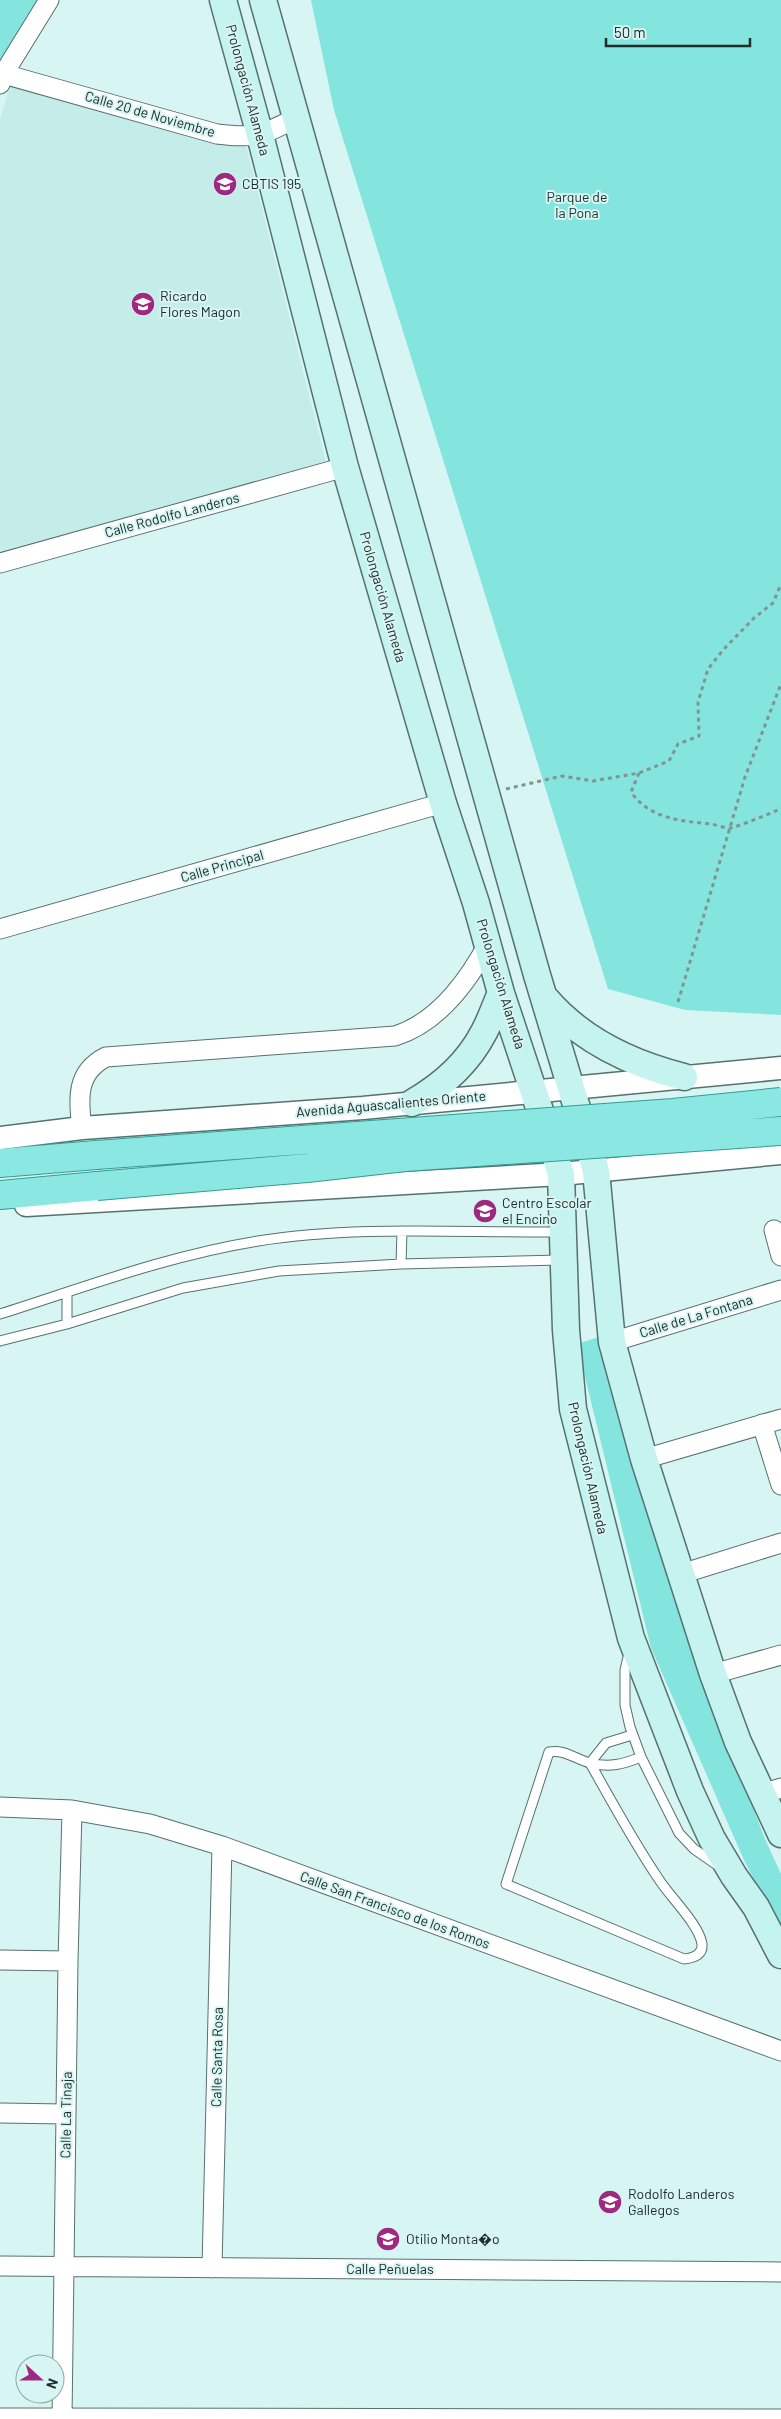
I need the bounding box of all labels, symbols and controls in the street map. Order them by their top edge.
scale bar [606,15,750,47]
street label: Prolongación Alameda [223,22,274,157]
text: 50 m [614,23,646,41]
street label: Calle 20 de Noviembre [83,87,217,140]
school or university icon: CBTIS 195 [212,171,238,197]
place label: CBTIS 195 [242,175,301,192]
park label: Parque de la Pona [547,188,607,221]
place label: Ricardo Flores Magon [160,287,241,320]
school or university icon: Ricardo Flores Magon [130,291,156,317]
street label: Calle Rodolfo Landeros [103,488,241,541]
street label: Prolongación Alameda [357,529,410,664]
street label: Calle Principal [178,846,265,885]
street label: Prolongación Alameda [474,917,529,1051]
street label: Avenida Aguascalientes Oriente [295,1087,487,1120]
place label: Centro Escolar el Encino [502,1194,592,1227]
school or university icon: Centro Escolar el Encino [472,1198,498,1224]
street label: Calle de La Fontana [637,1290,755,1341]
street label: Prolongación Alameda [565,1400,612,1536]
street label: Calle San Francisco de los Romos [298,1867,493,1952]
street label: Calle Santa Rosa [207,2007,226,2107]
street label: Calle La Tinaja [56,2071,75,2159]
place label: Rodolfo Landeros Gallegos [628,2185,735,2218]
school or university icon: Rodolfo Landeros Gallegos [597,2189,623,2215]
school or university icon: Otilio Monta�o [375,2226,401,2252]
place label: Otilio Monta�o [406,2230,500,2247]
street label: Calle Peñuelas [346,2260,434,2277]
north arrow [15,2354,65,2404]
text: N [43,2376,62,2391]

